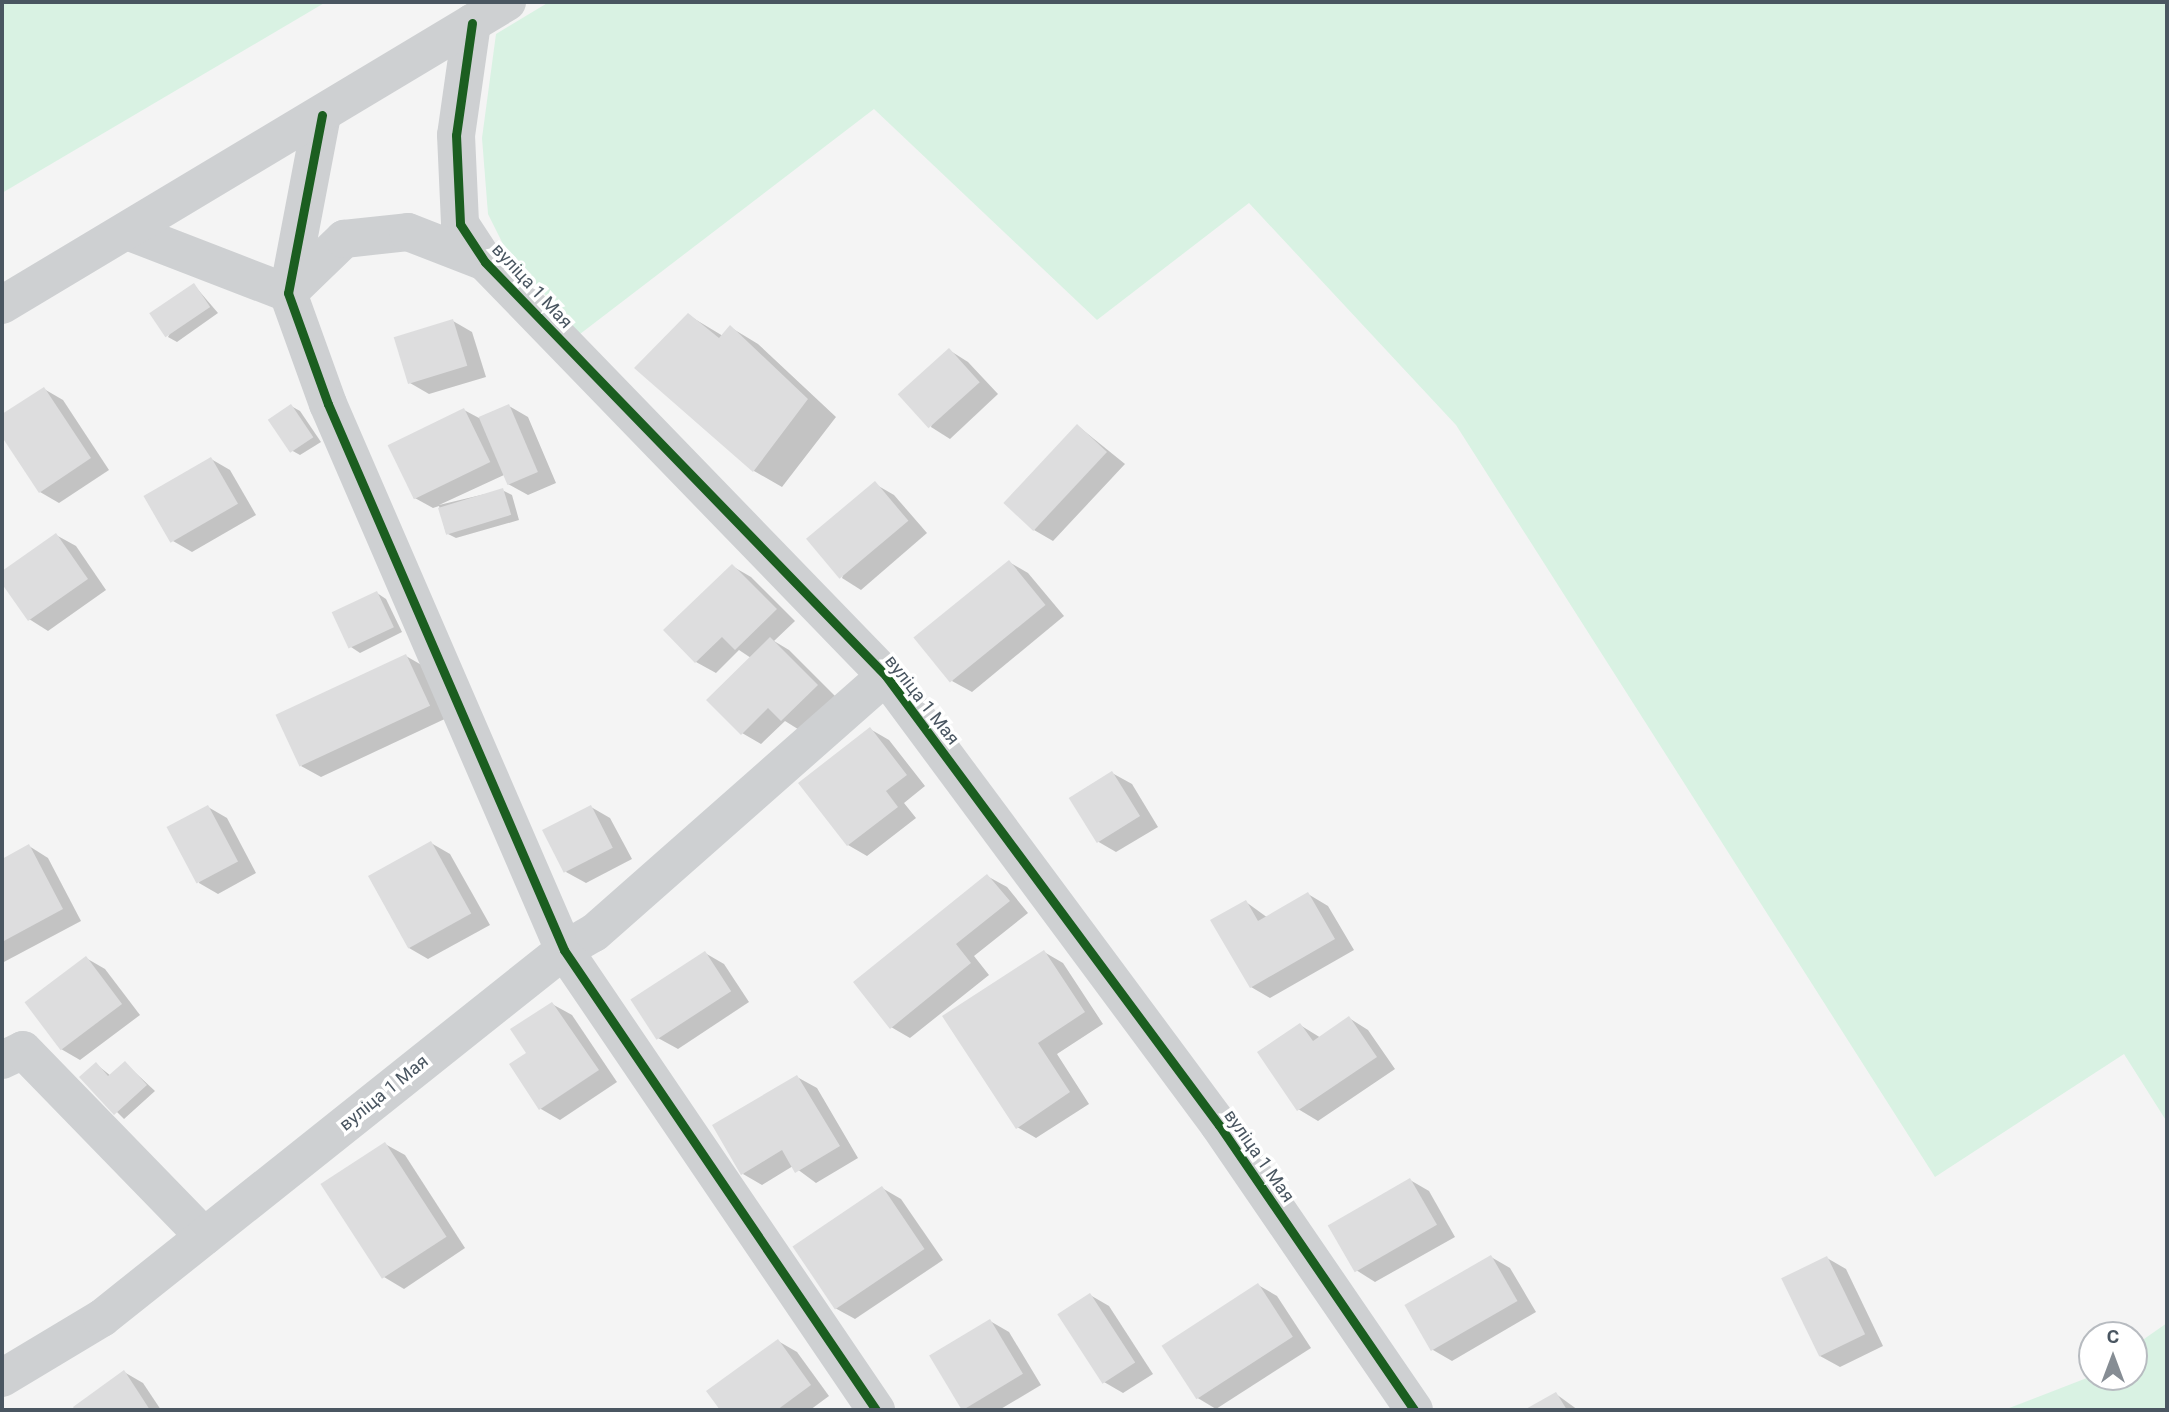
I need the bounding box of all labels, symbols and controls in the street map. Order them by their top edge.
street label: вуліца 1 Мая [487,239,577,333]
street label: вуліца 1 Мая [880,651,964,749]
street label: вуліца 1 Мая [335,1051,433,1135]
street label: вуліца 1 Мая [1219,1106,1299,1206]
north arrow [2078,1321,2148,1391]
text: С [2107,1325,2119,1348]

